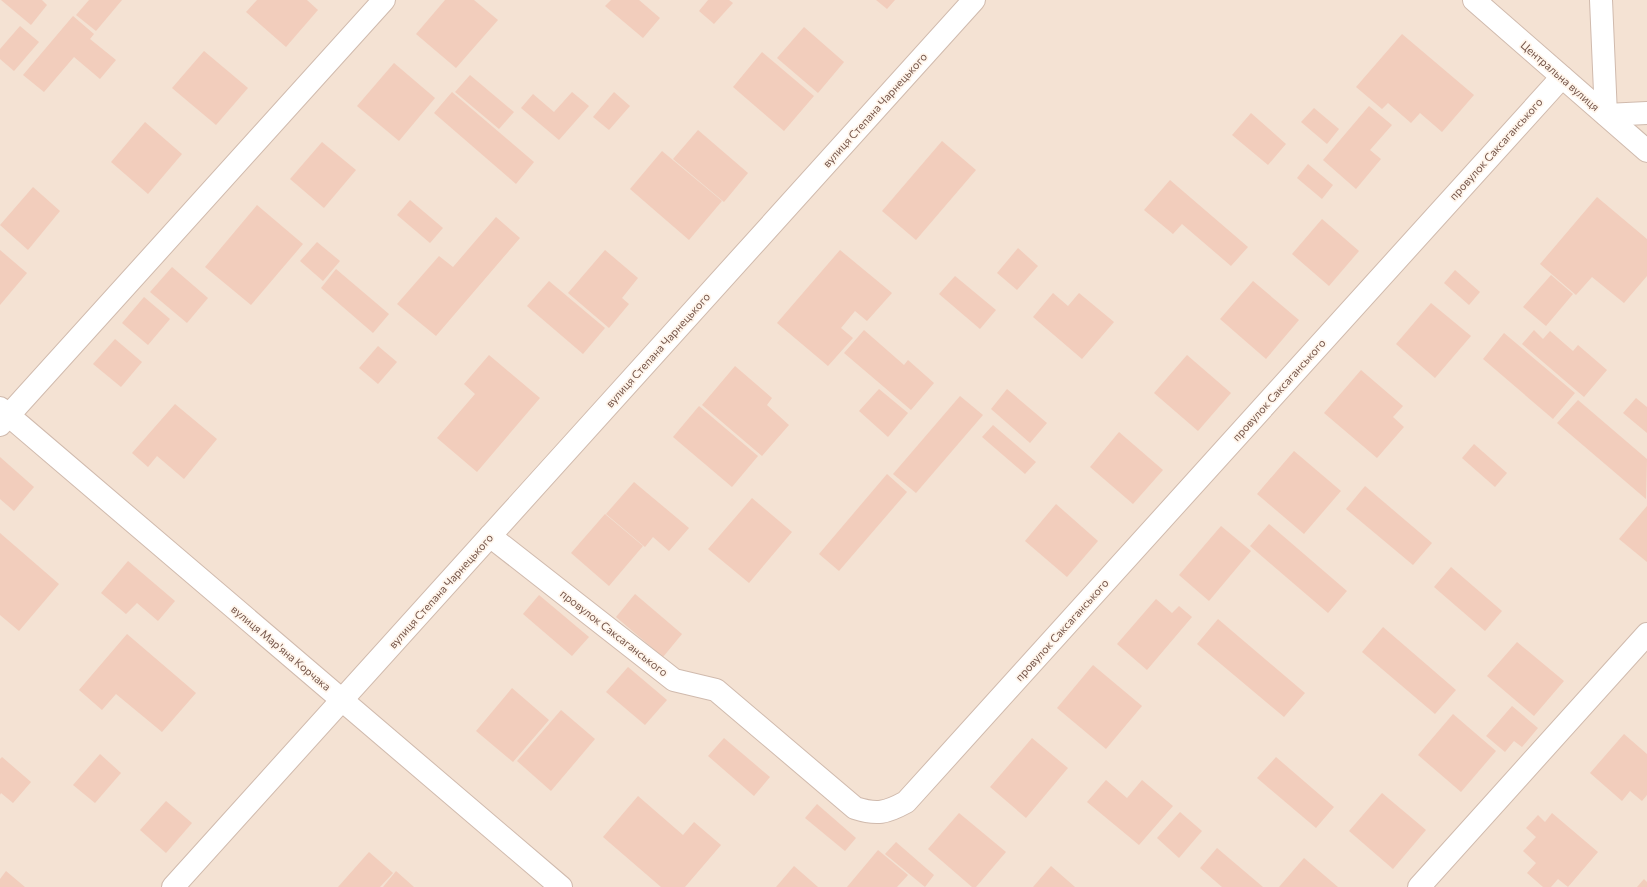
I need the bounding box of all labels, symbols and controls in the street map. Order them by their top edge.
street label: Центральна вулиця [1518,38,1602,113]
street label: вулиця Степана Чарнецького [820,49,930,170]
street label: провулок Саксаганського [1446,95,1545,202]
street label: вулиця Степана Чарнецького [603,289,713,410]
street label: провулок Саксаганського [1229,336,1328,443]
street label: вулиця Степана Чарнецького [386,530,496,651]
street label: провулок Саксаганського [1012,576,1111,683]
street label: провулок Саксаганського [558,587,671,679]
street label: вулиця Мар'яна Корчака [229,602,334,693]

